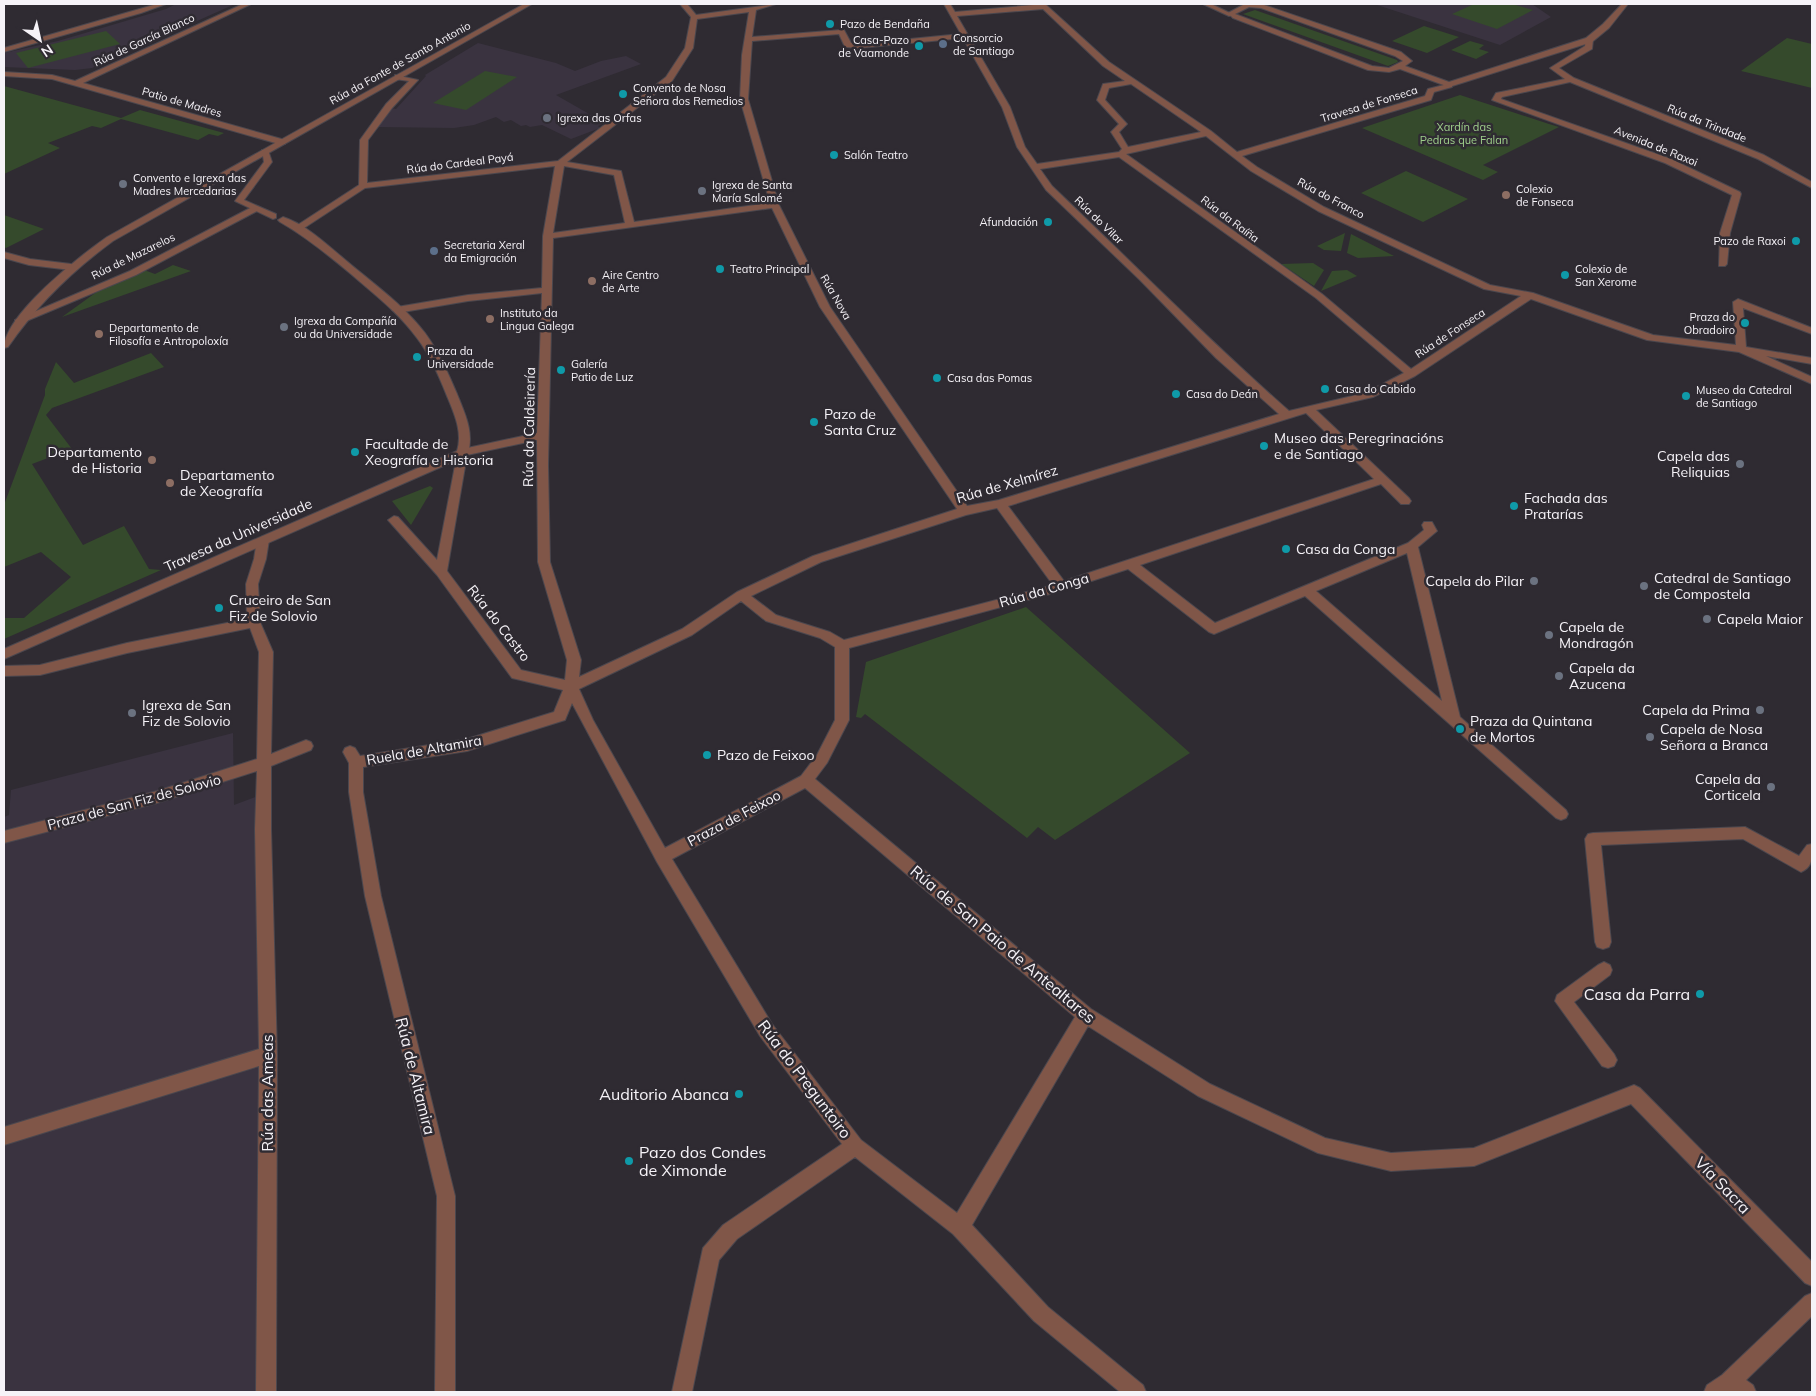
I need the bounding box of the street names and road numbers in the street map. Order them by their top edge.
street label: Rúa de García Blanco [91,10,197,70]
street label: Rúa da Fonte de Santo Antonio [327,18,473,108]
street label: Travesa de Fonseca [1319,83,1419,125]
street label: Patio de Madres [140,84,224,120]
street label: Rúa da Trindade [1665,101,1749,145]
street label: Avenida de Raxoi [1612,123,1700,169]
street label: Rúa do Cardeal Payá [406,149,514,177]
street label: Rúa do Franco [1295,174,1367,222]
street label: Rúa do Vilar [1072,193,1126,247]
street label: Rúa da Raíña [1198,193,1262,245]
street label: Rúa de Mazarelos [89,230,177,282]
street label: Rúa Nova [817,272,855,322]
street label: Rúa de Fonseca [1412,305,1488,361]
street label: Rúa da Caldeirería [519,367,539,487]
street label: Rúa de Xelmírez [954,461,1060,507]
street label: Travesa da Universidade [161,494,315,576]
street label: Rúa da Conga [997,569,1091,611]
street label: Rúa do Castro [463,581,535,665]
street label: Ruela de Altamira [365,731,483,769]
street label: Praza de San Fiz de Solovio [45,770,223,834]
street label: Praza de Feixoo [684,786,784,850]
street label: Rúa de San Paio de Antealtares [906,861,1100,1027]
street label: Rúa de Altamira [392,1015,440,1137]
street label: Rúa do Preguntoiro [754,1016,856,1142]
street label: Rúa das Ameas [257,1034,277,1152]
street label: Vía Sacra [1691,1152,1755,1218]

